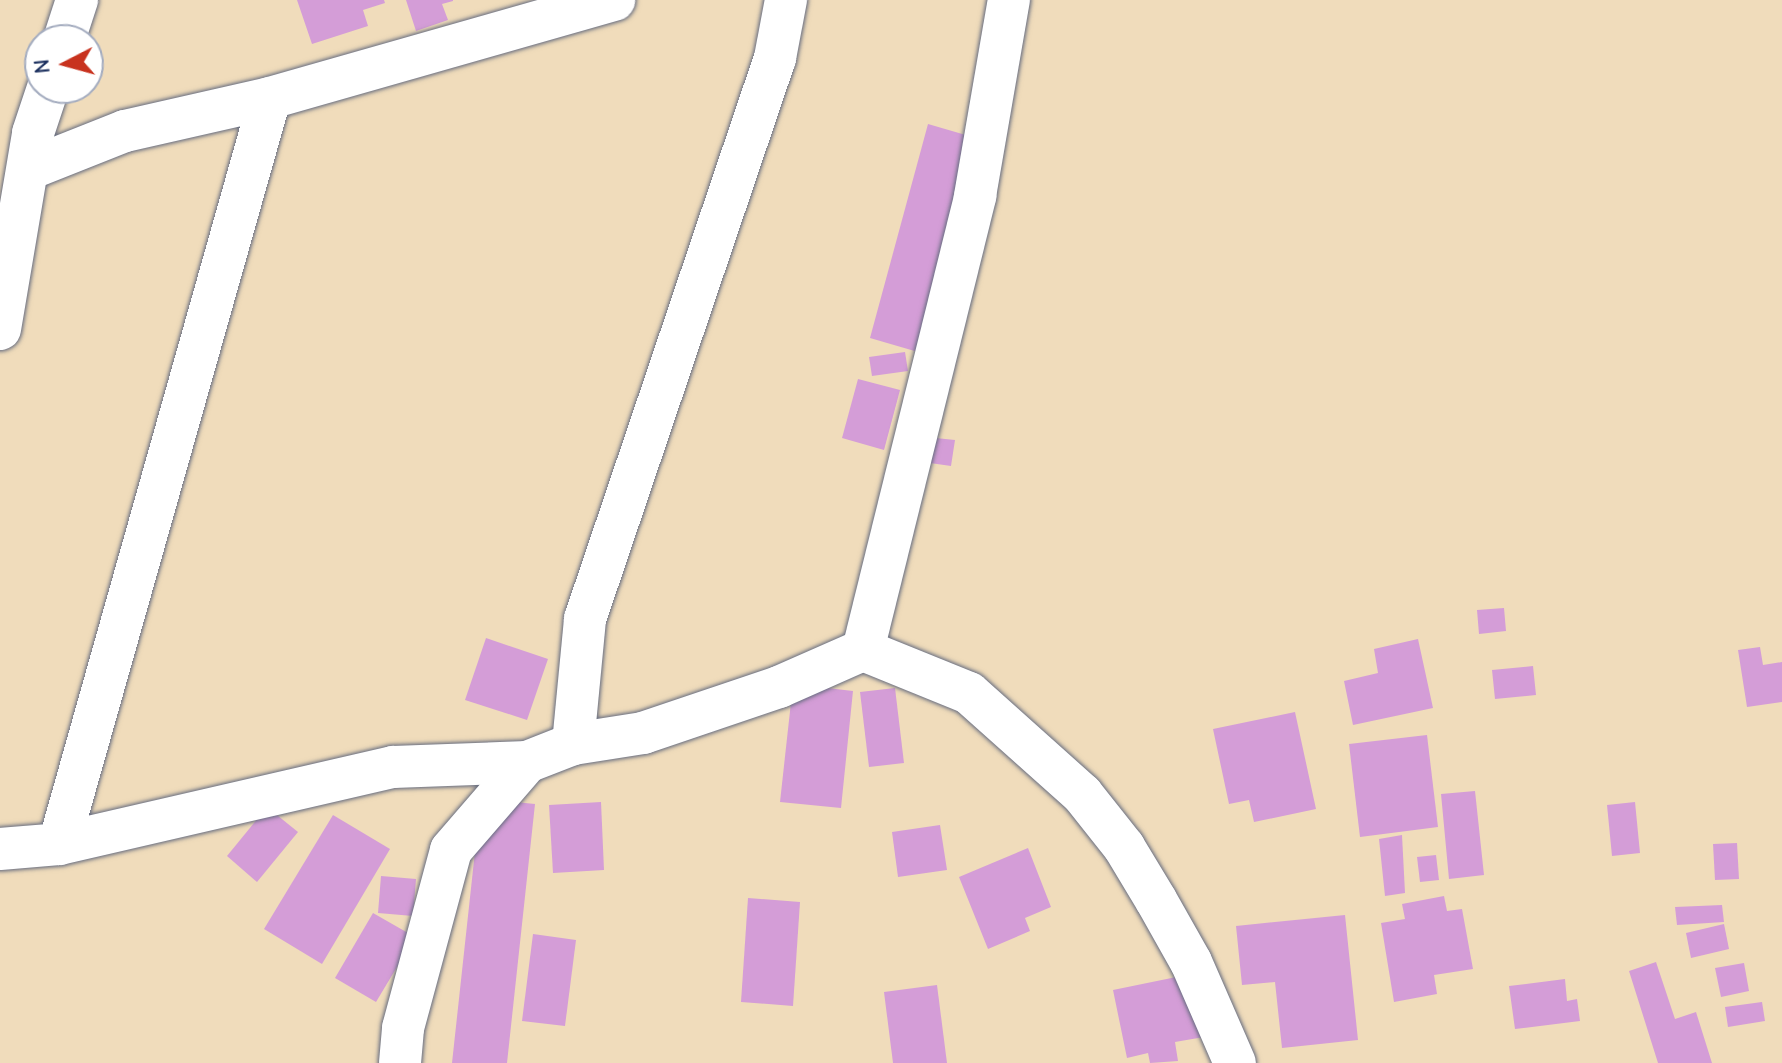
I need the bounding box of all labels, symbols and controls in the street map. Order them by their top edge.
north arrow [24,24,104,104]
text: N [28,58,56,75]

